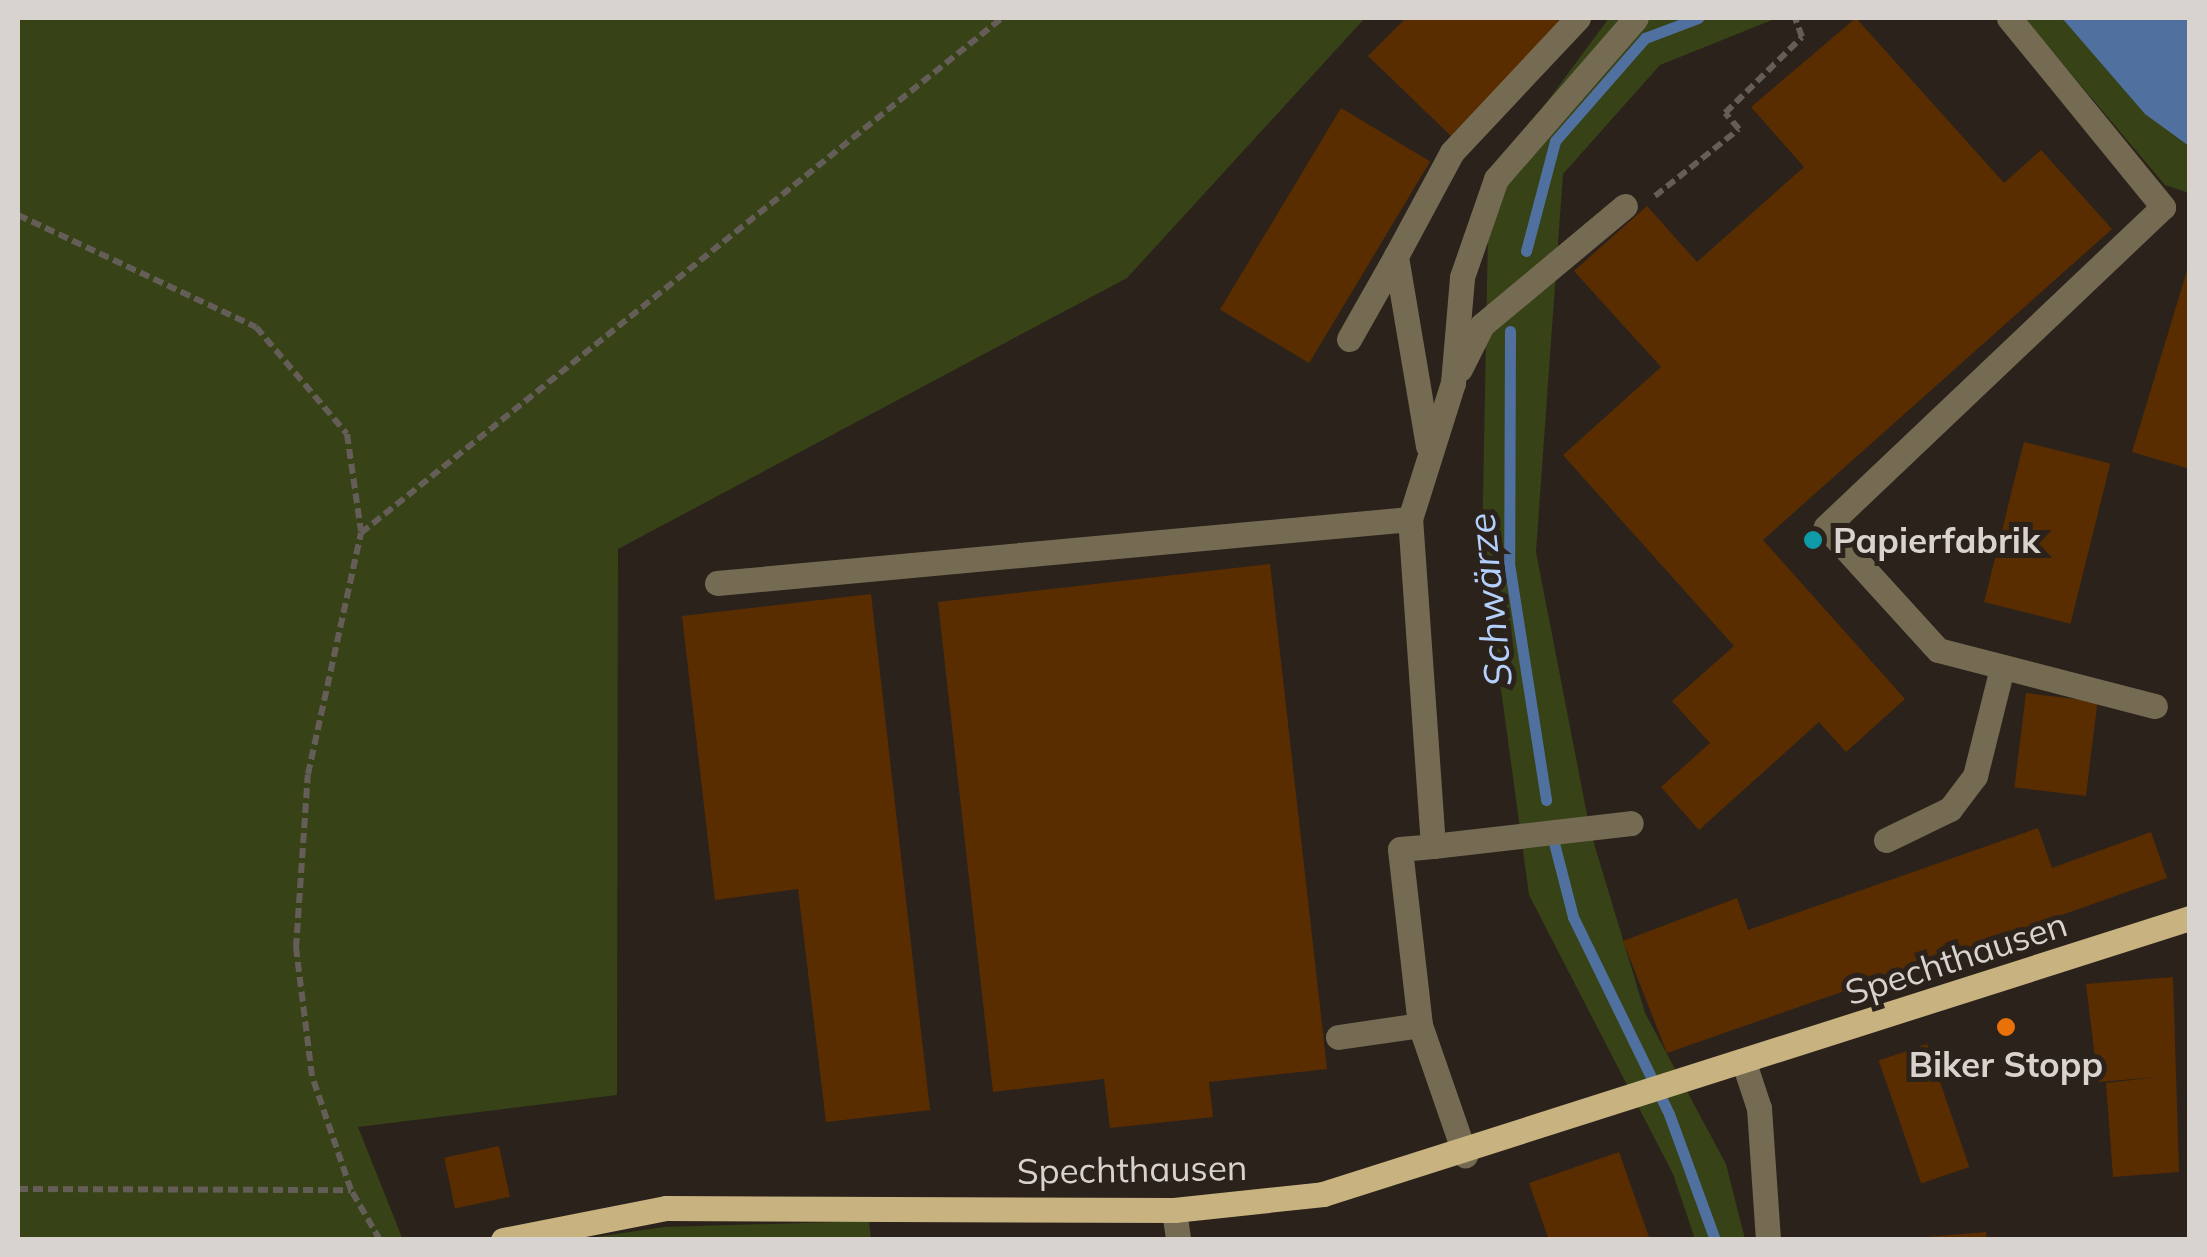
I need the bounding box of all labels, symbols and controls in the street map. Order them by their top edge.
water label: Schwärze [1458,511,1522,689]
place label: Papierfabrik [1833,519,2040,561]
marker: Papierfabrik [1802,529,1824,551]
street label: Spechthausen [1840,902,2072,1014]
marker: Biker Stopp [1995,1016,2017,1038]
place label: Biker Stopp [1909,1043,2103,1085]
street label: Spechthausen [1016,1146,1248,1192]

